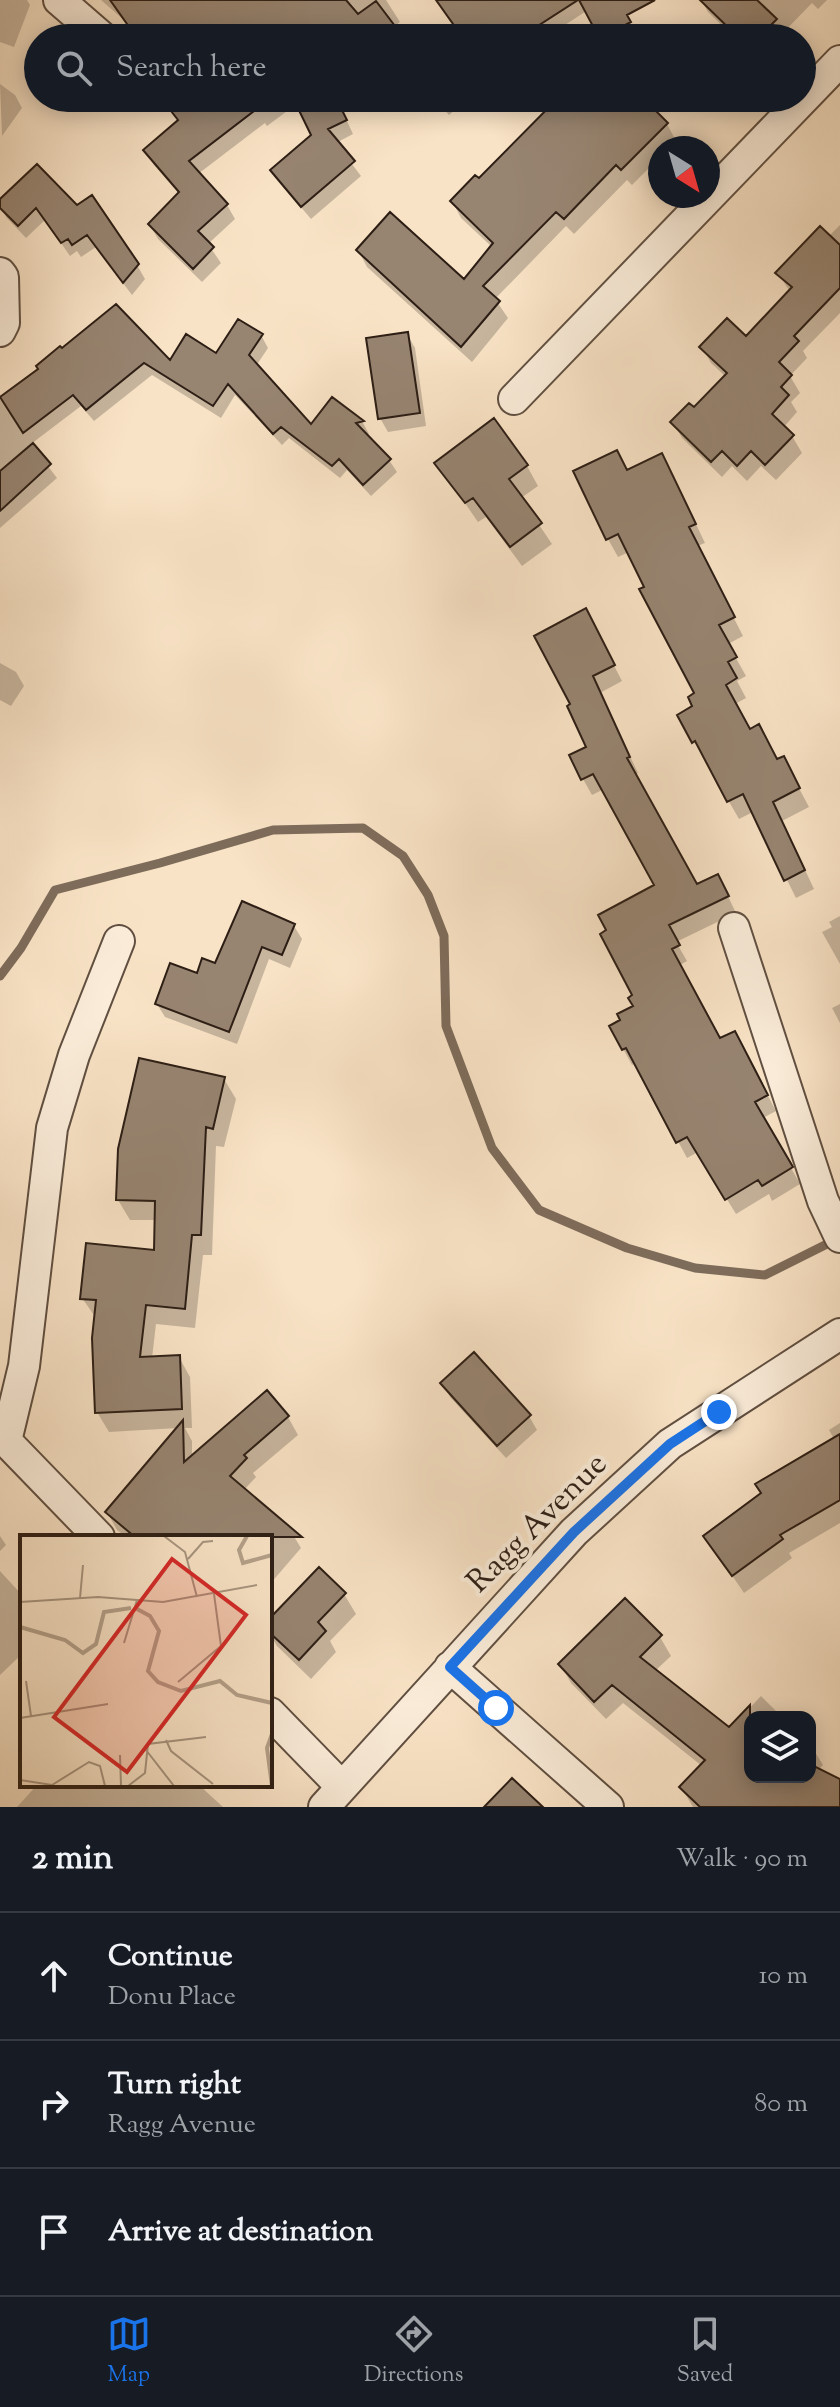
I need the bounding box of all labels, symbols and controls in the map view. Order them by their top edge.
search box [24,24,816,112]
icon: search [52,46,96,90]
text: Search here [116,47,266,90]
north arrow [648,136,720,208]
route end [701,1394,737,1430]
street label: Ragg Avenue [457,1443,619,1605]
inset map [20,1535,272,1787]
route start [478,1690,514,1726]
map controls [744,1711,816,1783]
button: layers [744,1711,816,1783]
text: 2 min [32,1835,113,1884]
text: Walk · 90 m [676,1841,808,1878]
text: Continue [108,1936,233,1979]
icon: ahead [32,1954,76,1998]
text: 10 m [759,1958,808,1995]
text: Donu Place [108,1979,236,2016]
text: Turn right [108,2064,241,2107]
icon: right [32,2082,76,2126]
text: 80 m [754,2086,808,2123]
text: Ragg Avenue [108,2107,256,2144]
icon: arrive [32,2210,76,2254]
text: Arrive at destination [108,2211,373,2254]
tab: Map [107,2312,151,2392]
tab: Directions [364,2312,463,2392]
tab: Saved [677,2312,733,2392]

